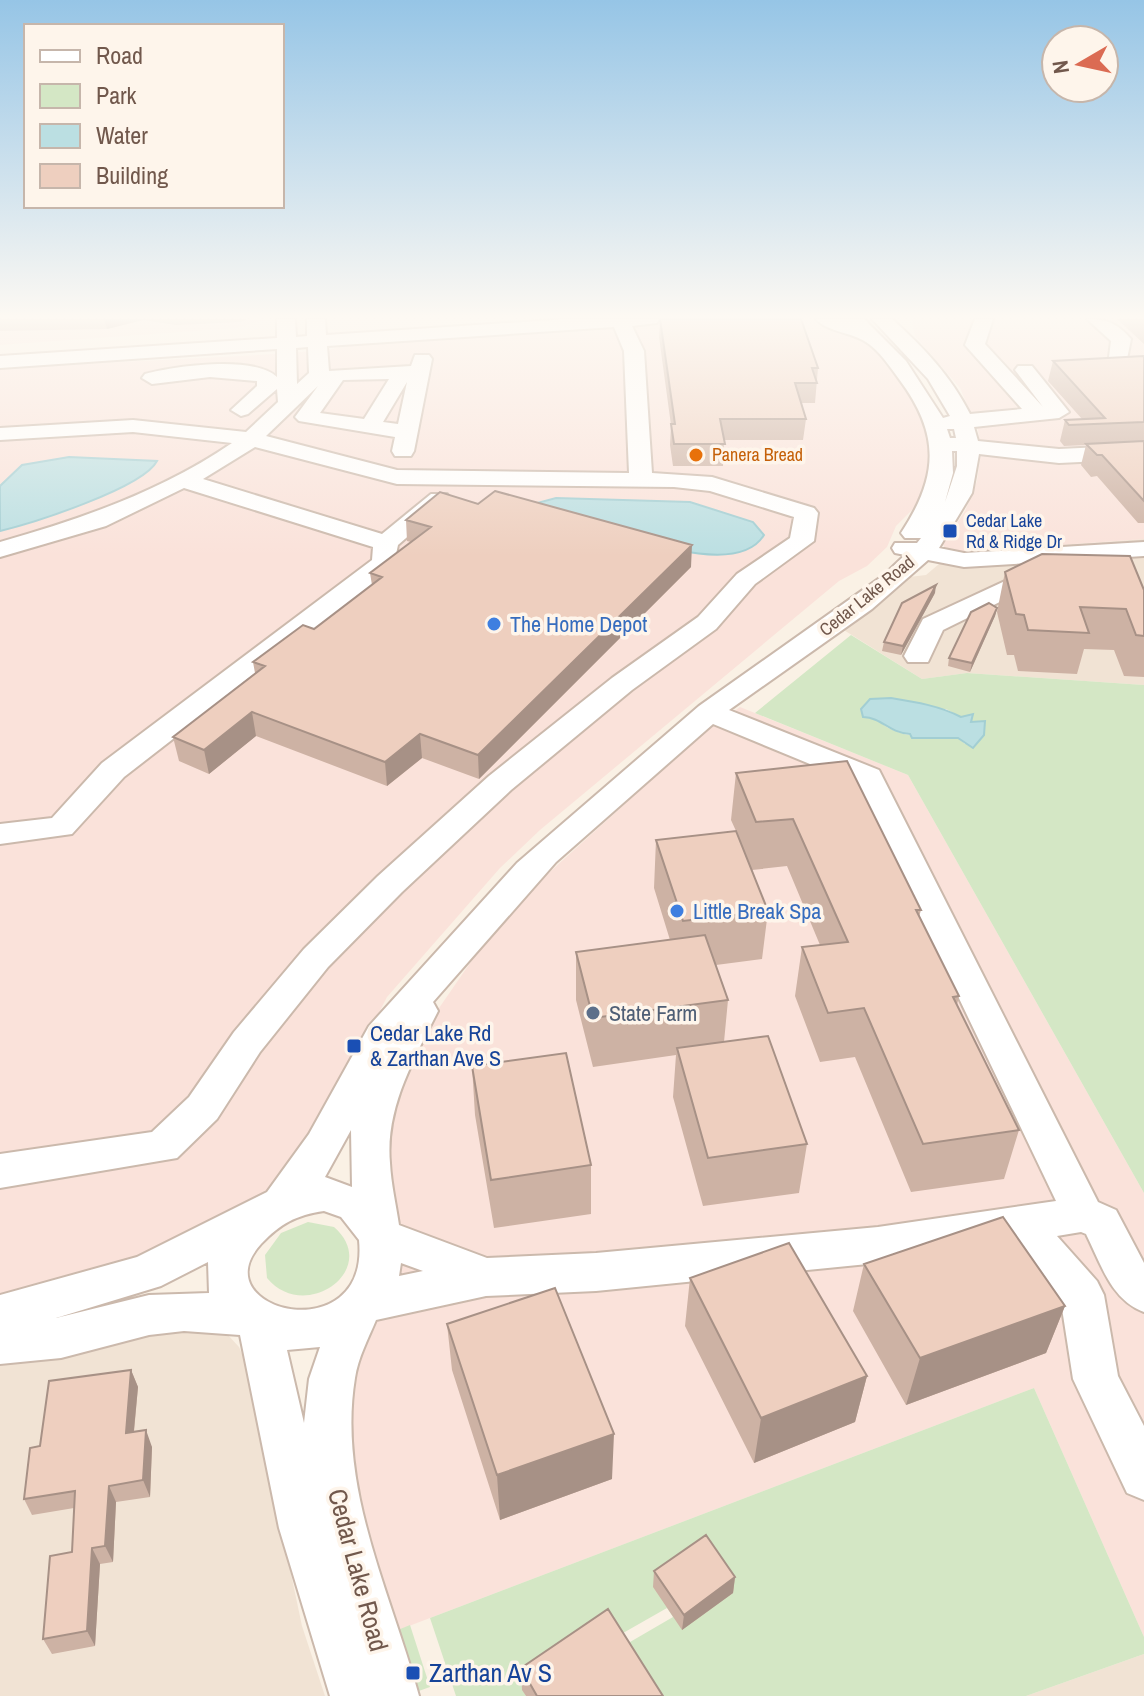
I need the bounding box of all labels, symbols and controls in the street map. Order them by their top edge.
legend [24,24,284,208]
north arrow [1040,24,1120,104]
text: Road [96,39,143,71]
text: N [1044,58,1076,76]
text: Park [96,79,137,111]
text: Water [96,119,148,151]
text: Building [96,159,168,191]
place label: Panera Bread [712,442,803,467]
marker: Panera Bread [687,446,705,464]
place label: Cedar Lake Rd & Ridge Dr [966,508,1062,554]
marker: Cedar Lake Rd & Ridge Dr [941,522,959,540]
street label: Cedar Lake Road [814,549,920,642]
place label: The Home Depot [510,609,647,639]
marker: The Home Depot [485,615,503,633]
place label: Little Break Spa [693,896,821,926]
marker: Little Break Spa [668,902,686,920]
place label: State Farm [609,998,697,1028]
marker: State Farm [584,1004,602,1022]
place label: Cedar Lake Rd & Zarthan Ave S [370,1018,501,1073]
marker: Cedar Lake Rd & Zarthan Ave S [345,1037,363,1055]
street label: Cedar Lake Road [320,1485,397,1655]
place label: Zarthan Av S [429,1655,552,1690]
marker: Zarthan Av S [404,1664,422,1682]

